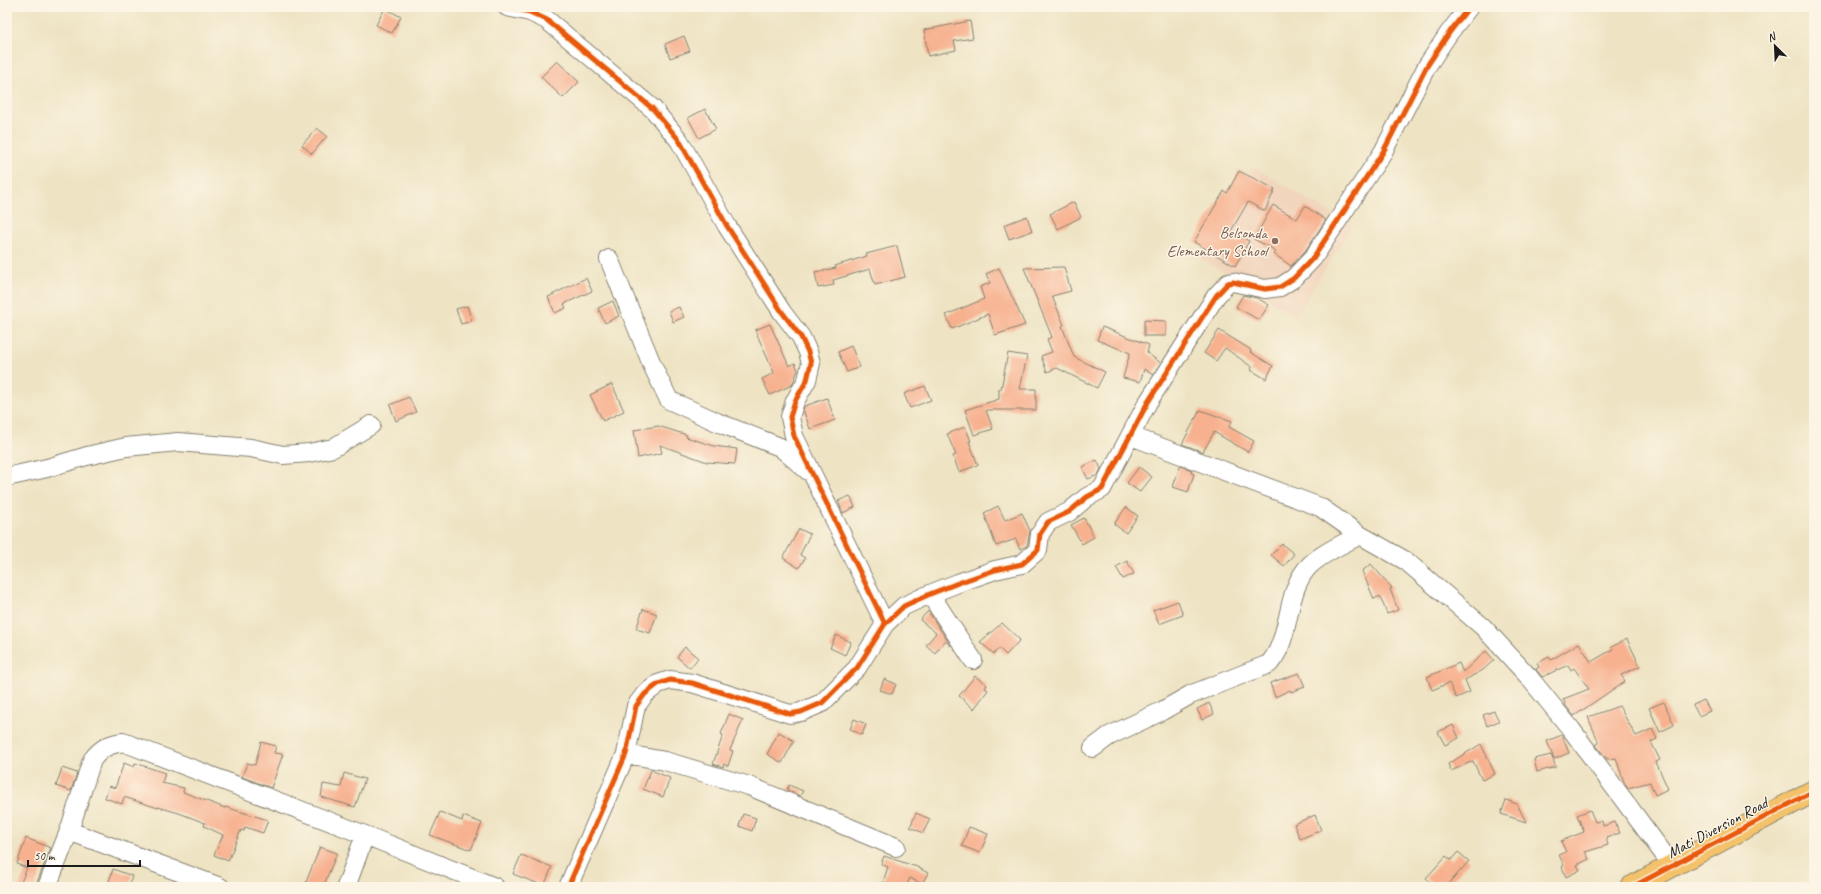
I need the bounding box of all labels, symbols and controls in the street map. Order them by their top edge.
north arrow [1755,26,1795,66]
text: N [1765,28,1779,45]
place label: Belsonda Elementary School [1167,223,1270,261]
marker: Belsonda Elementary School [1270,236,1280,246]
street label: Mati Diversion Road [1664,792,1774,863]
scale bar [28,842,140,868]
text: 50 m [34,848,56,864]

